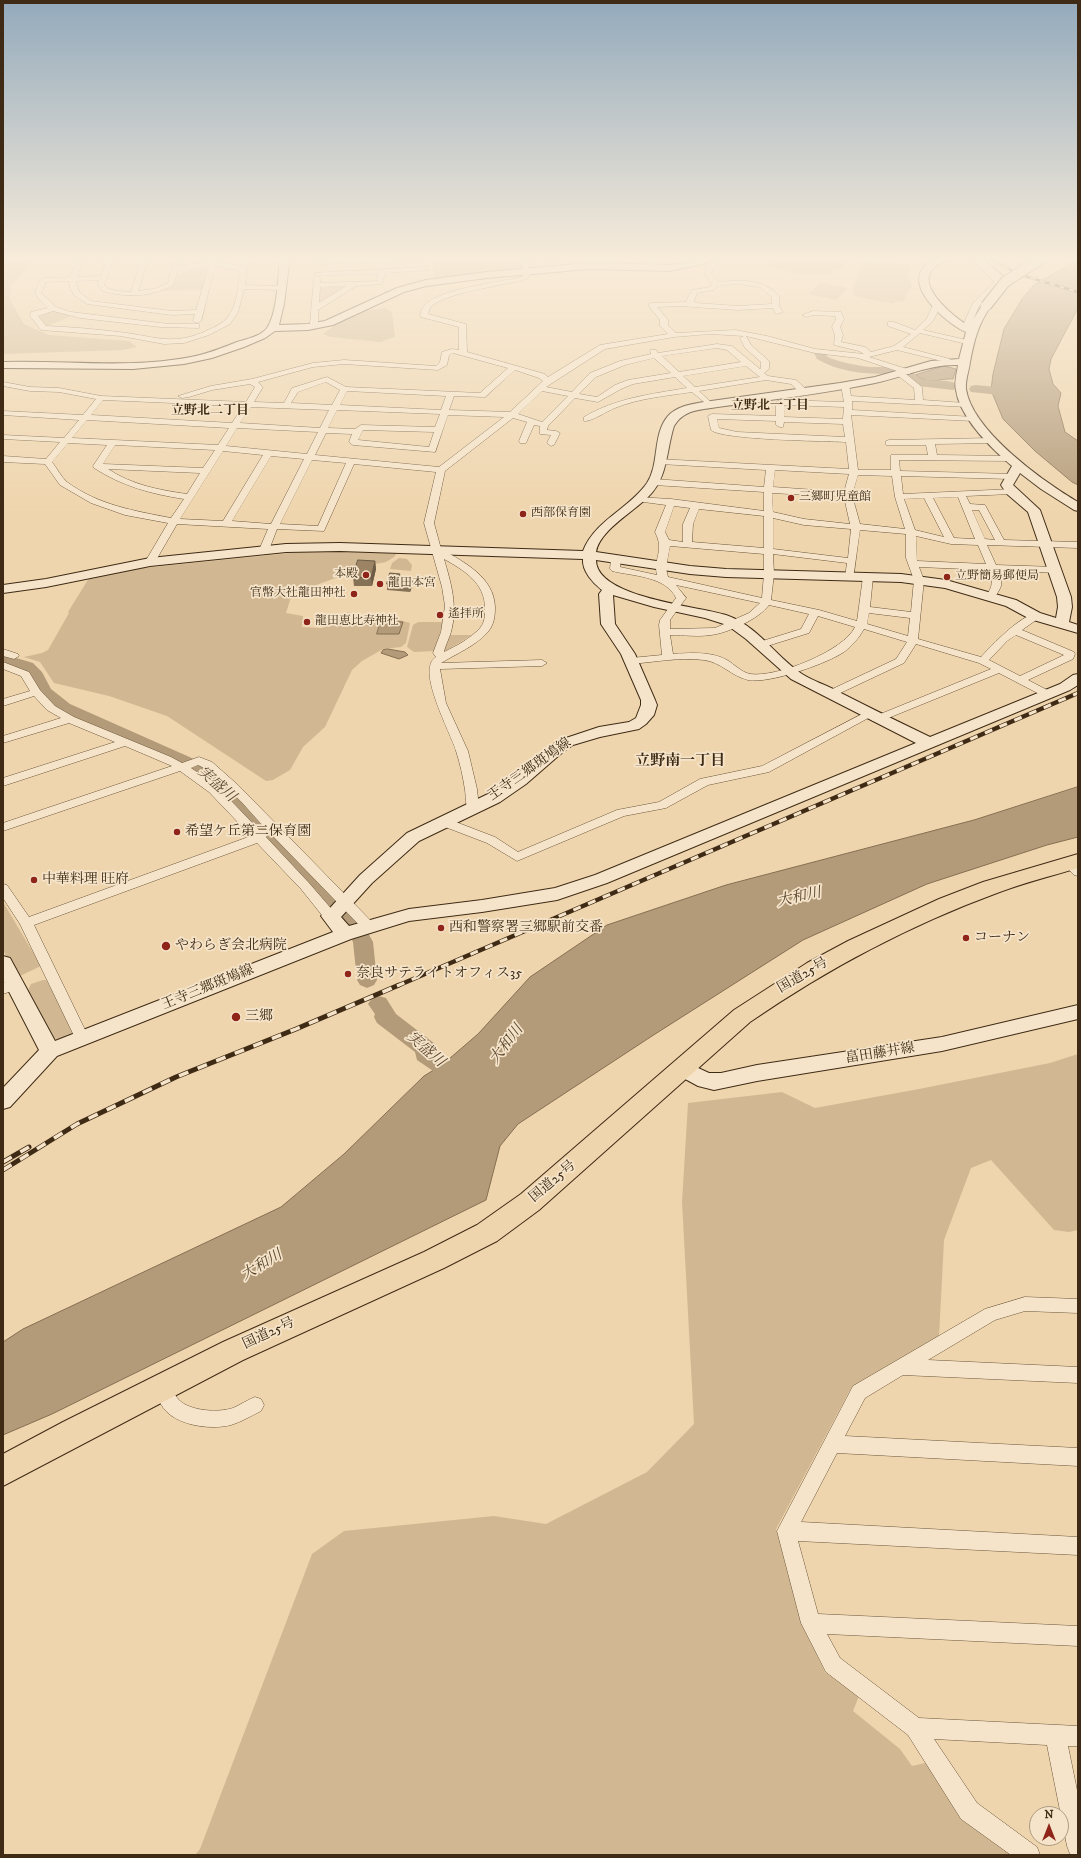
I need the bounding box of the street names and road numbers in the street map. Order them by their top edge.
street label: 王寺三郷斑鳩線 [485,735,575,805]
street label: 国道25号 [775,955,831,997]
street label: 王寺三郷斑鳩線 [159,962,257,1014]
street label: 畠田藤井線 [844,1040,916,1068]
street label: 国道25号 [526,1158,580,1206]
street label: 国道25号 [240,1315,298,1353]

